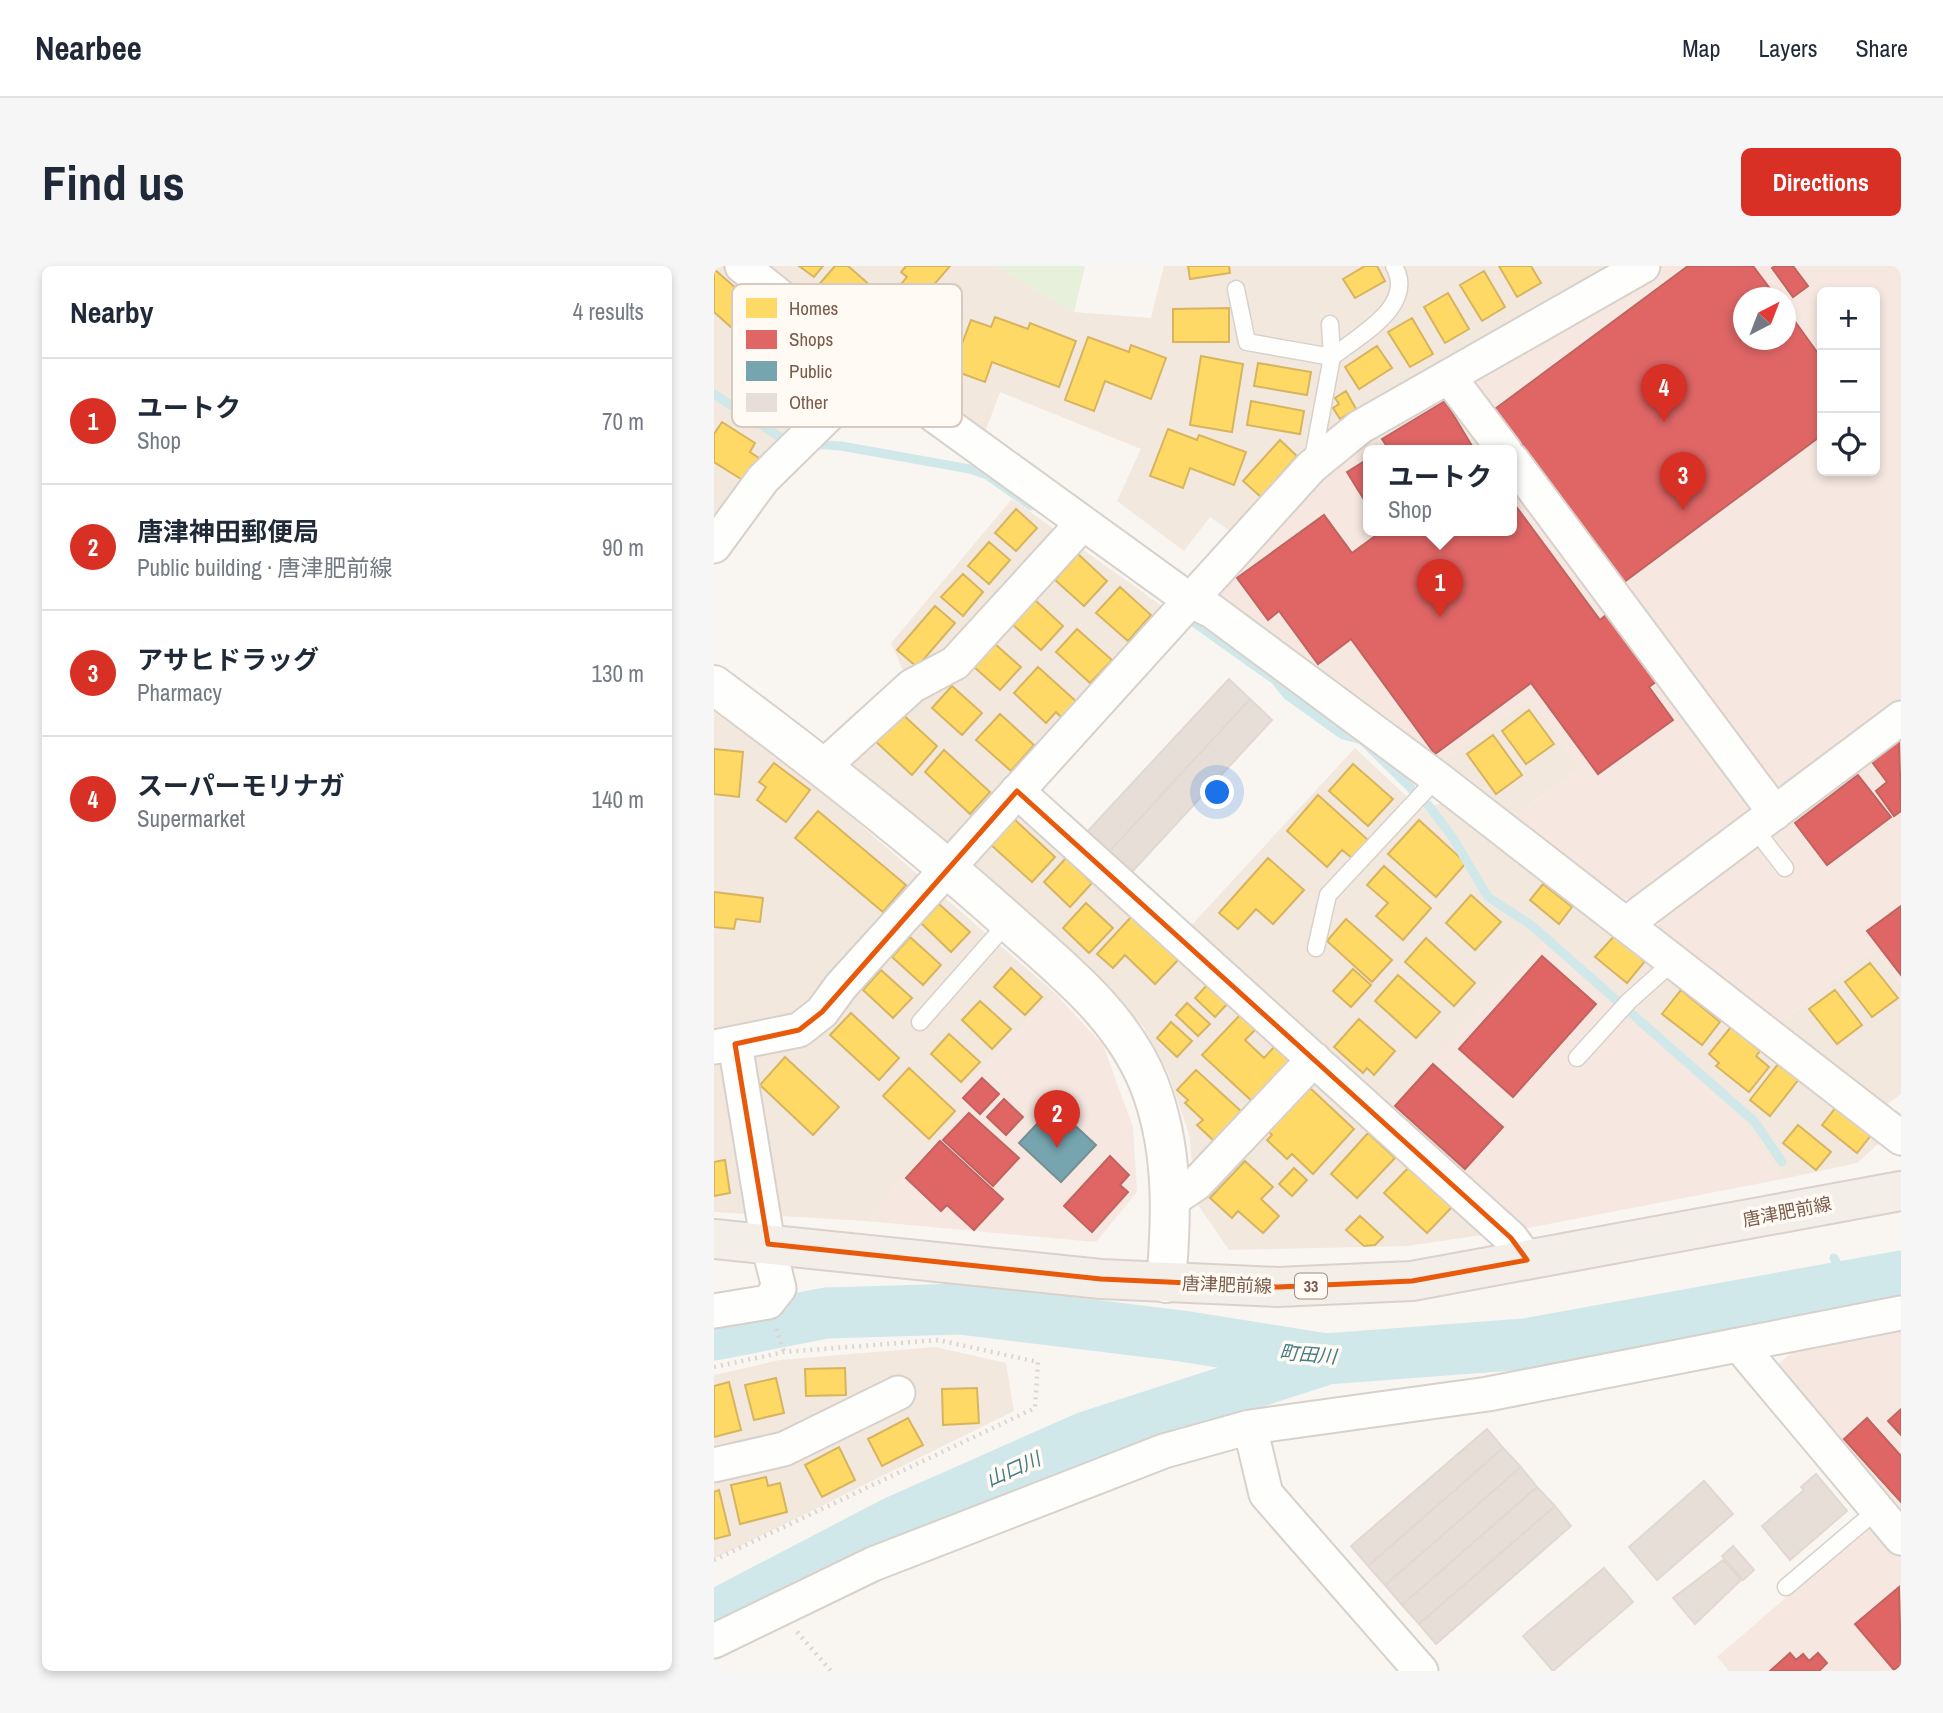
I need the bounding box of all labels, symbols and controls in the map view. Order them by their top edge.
text: Nearbee [35,26,142,70]
text: Map [1682,32,1720,64]
text: Layers [1758,32,1817,64]
text: Share [1855,32,1908,64]
button: Directions [1741,148,1901,216]
text: Find us [42,149,185,215]
legend [732,284,962,427]
north arrow [1733,287,1796,350]
map controls [1817,287,1880,476]
button: + [1817,287,1880,350]
text: Nearby [70,292,153,332]
text: Homes [789,295,839,321]
text: 4 results [573,296,644,327]
text: Shops [789,326,833,352]
button: − [1817,350,1880,413]
text: Public [789,358,833,384]
pin: 4 [1641,364,1687,422]
text: Other [789,389,829,415]
text: ユートク [137,390,241,425]
text: 1 [88,406,98,437]
text: 70 m [602,406,644,437]
button: locate [1817,413,1880,476]
text: Shop [137,425,181,456]
popup [1363,445,1517,536]
pin: 3 [1660,452,1706,510]
text: ユートク [1388,459,1492,494]
text: Shop [1388,494,1432,525]
text: 唐津神田郵便局 [137,514,319,549]
text: 2 [88,532,98,563]
text: 90 m [602,532,644,563]
text: Public building · 唐津肥前線 [137,552,393,583]
pin: 1 [1417,559,1463,617]
text: アサヒドラッグ [137,642,319,677]
text: 3 [88,658,98,689]
text: 130 m [592,658,644,689]
text: Pharmacy [137,677,222,708]
text: スーパーモリナガ [137,768,345,803]
your location [1200,775,1234,809]
text: 4 [88,784,98,815]
text: 140 m [592,784,644,815]
text: Supermarket [137,803,245,834]
pin: 2 [1034,1090,1080,1148]
street label: 唐津肥前線 [1740,1191,1833,1232]
street label: 唐津肥前線 [1182,1270,1272,1299]
road number: 33 [1295,1274,1327,1298]
water label: 町田川 [1278,1339,1340,1370]
water label: 山口川 [982,1445,1046,1492]

